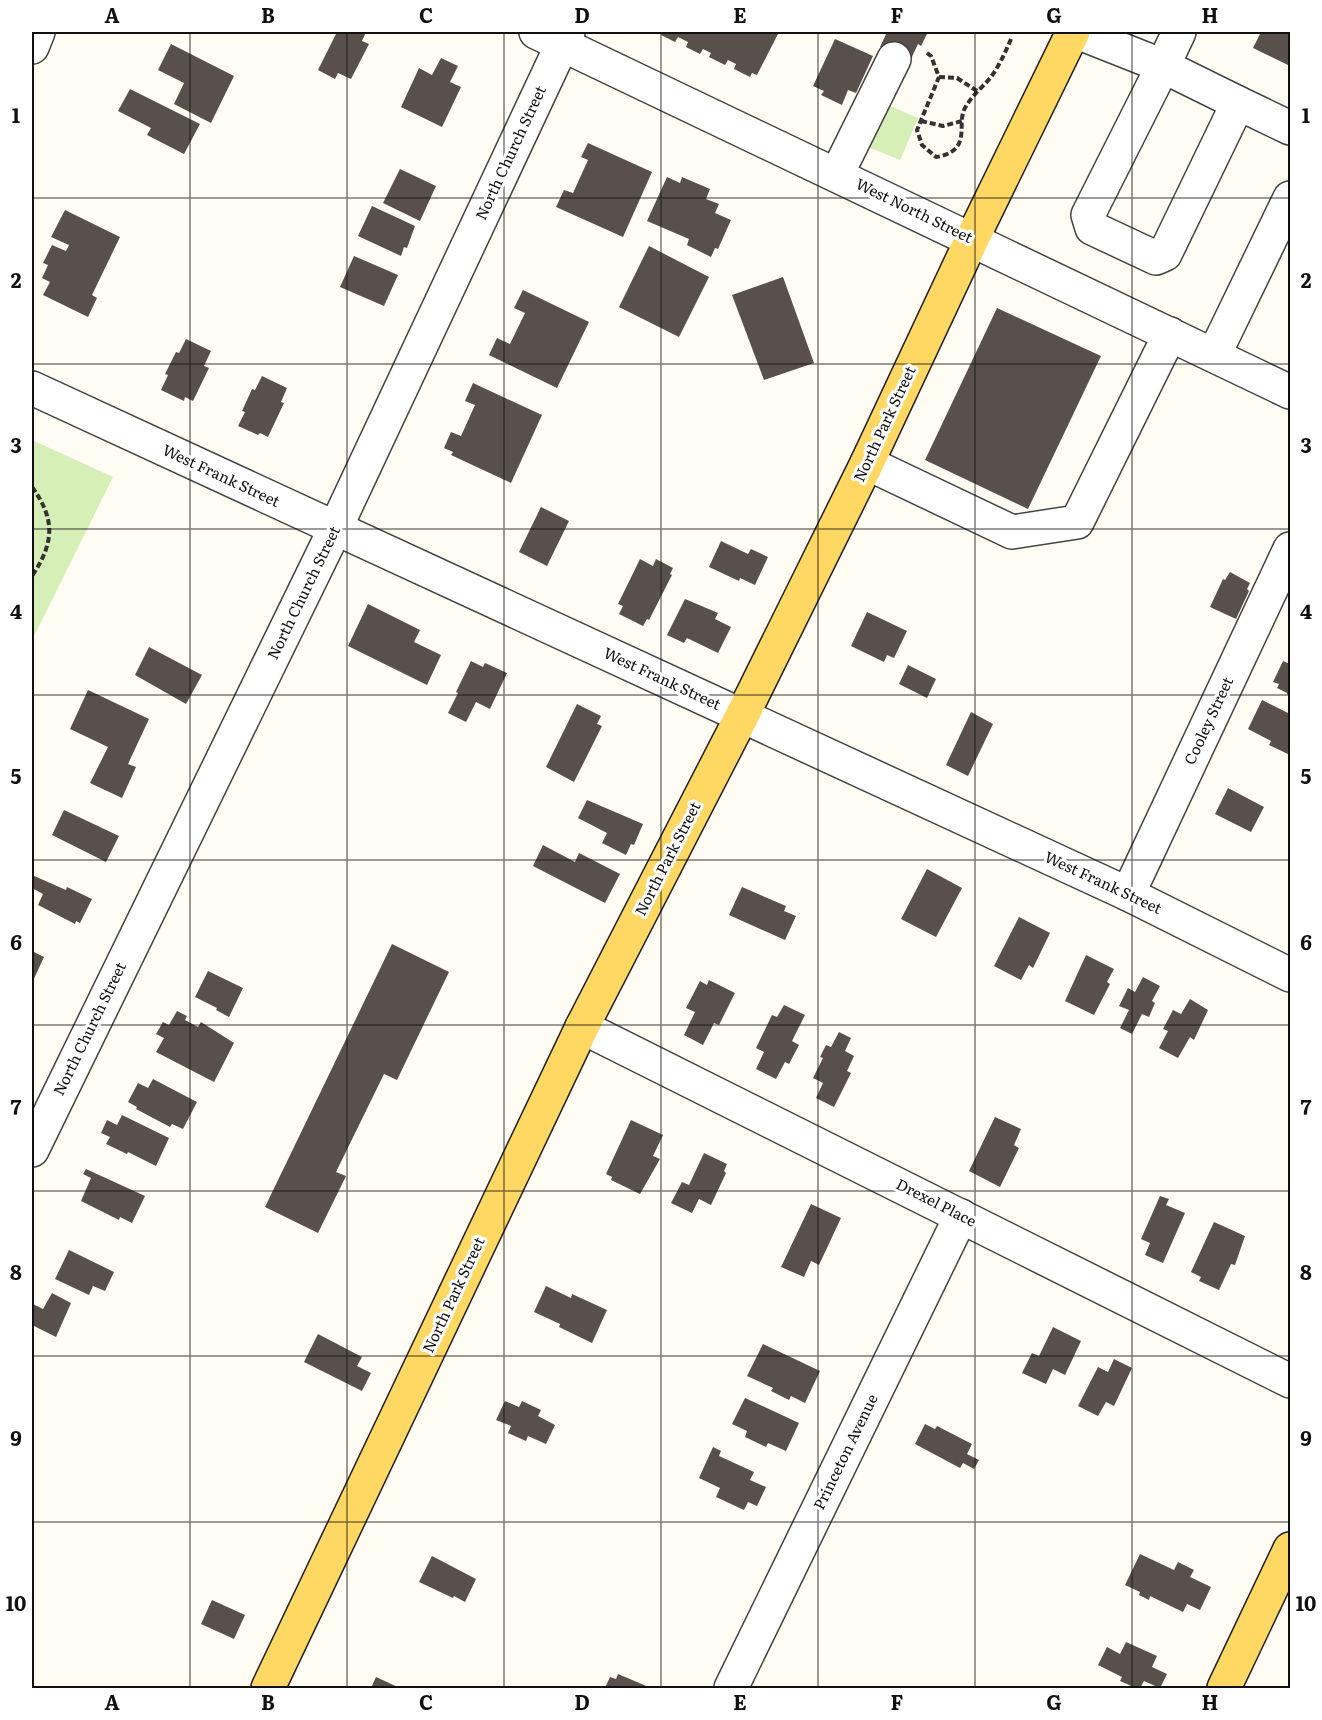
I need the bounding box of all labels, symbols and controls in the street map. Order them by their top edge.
text: A [104,0,120,29]
text: B [261,0,275,29]
text: C [419,0,433,29]
text: D [574,0,590,29]
text: E [733,0,747,29]
text: F [891,0,904,29]
text: G [1046,0,1062,29]
text: H [1202,0,1218,29]
street label: North Church Street [468,81,551,223]
text: 1 [12,99,20,129]
text: 1 [1302,99,1310,129]
street label: West North Street [852,171,977,248]
text: 2 [11,264,22,294]
text: 2 [1301,264,1312,294]
street label: North Park Street [847,362,921,485]
text: 3 [10,429,22,459]
text: 3 [1300,429,1312,459]
street label: West Frank Street [159,437,284,512]
street label: North Church Street [260,522,345,663]
text: 4 [10,595,22,625]
text: 4 [1300,595,1312,625]
street label: West Frank Street [600,640,725,715]
street label: Cooley Street [1177,673,1238,768]
text: 5 [11,760,22,790]
text: 5 [1301,760,1312,790]
street label: North Park Street [628,797,705,919]
street label: West Frank Street [1041,844,1166,919]
text: 6 [10,926,22,956]
text: 6 [1300,926,1312,956]
street label: North Church Street [46,958,131,1099]
text: 7 [11,1091,22,1121]
text: 7 [1301,1091,1312,1121]
street label: Drexel Place [893,1172,981,1232]
street label: North Park Street [416,1233,490,1356]
text: 8 [10,1256,22,1286]
text: 8 [1300,1256,1312,1286]
street label: Princeton Avenue [807,1389,883,1513]
text: 9 [10,1422,22,1452]
text: 9 [1300,1422,1312,1452]
text: 10 [6,1587,26,1617]
text: 10 [1296,1587,1316,1617]
text: A [104,1686,120,1716]
text: B [261,1686,275,1716]
text: C [419,1686,433,1716]
text: D [574,1686,590,1716]
text: E [733,1686,747,1716]
text: F [891,1686,904,1716]
text: G [1046,1686,1062,1716]
text: H [1202,1686,1218,1716]

